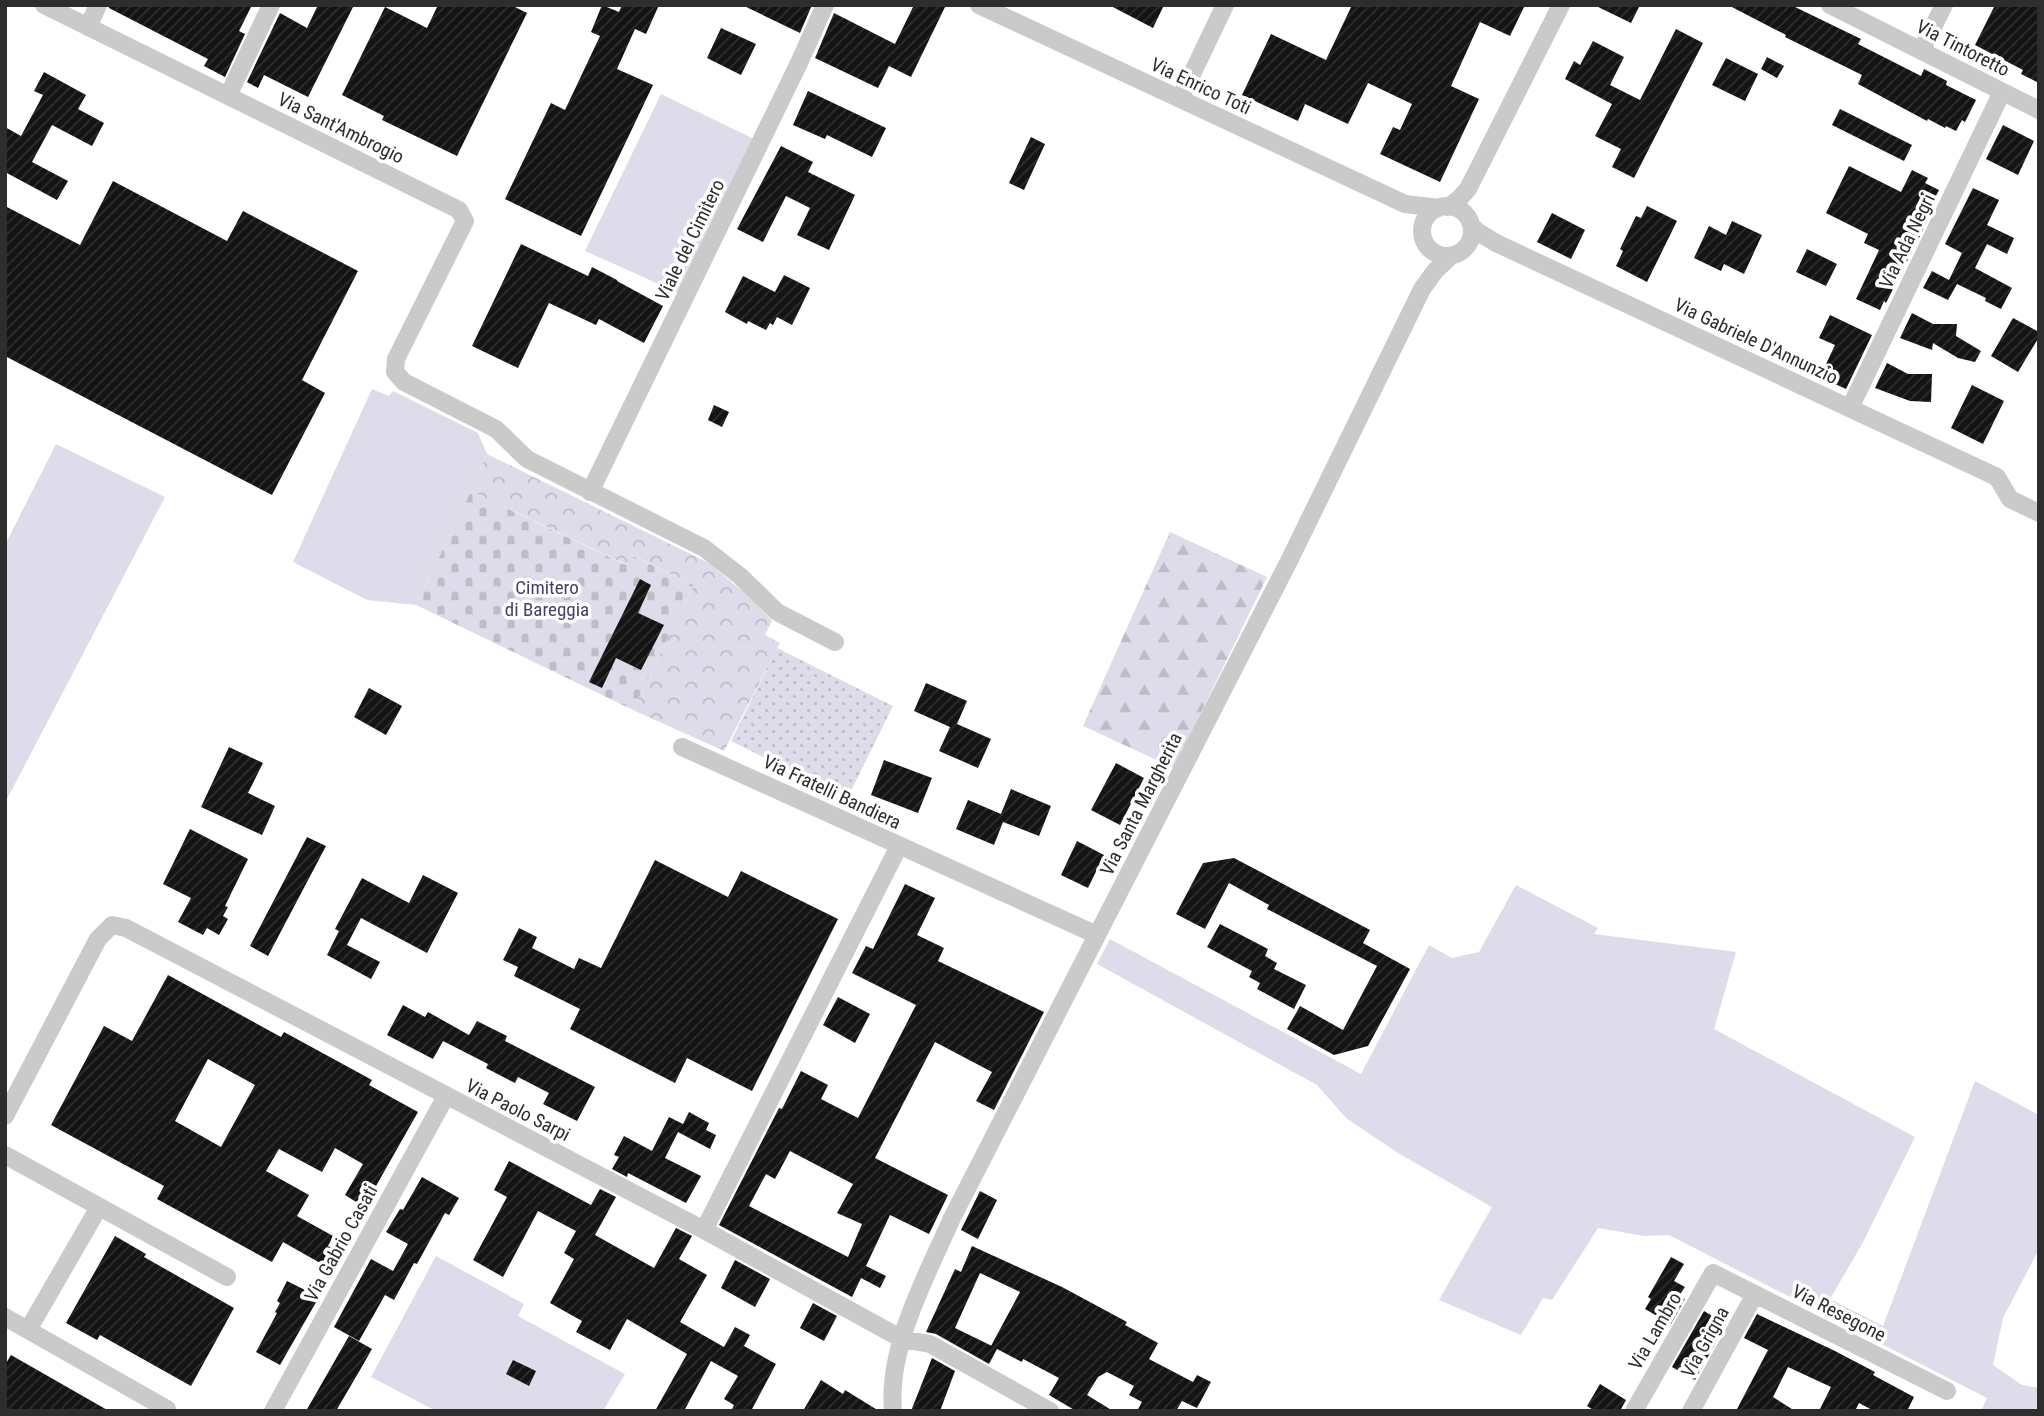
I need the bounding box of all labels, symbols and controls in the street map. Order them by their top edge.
street label: Via Tintoretto [1912,15,2014,81]
street label: Via Enrico Toti [1147,53,1255,119]
street label: Via Sant'Ambrogio [274,88,408,168]
street label: Viale del Cimitero [651,176,729,304]
street label: Via Ada Negri [1874,190,1940,292]
street label: Via Gabriele D'Annunzio [1671,293,1841,389]
park label: Cimitero di Bareggia [505,576,589,621]
street label: Via Santa Margherita [1095,729,1187,879]
street label: Via Fratelli Bandiera [759,750,905,834]
street label: Via Paolo Sarpi [462,1074,574,1146]
street label: Via Gabrio Casati [299,1181,383,1305]
street label: Via Resegone [1788,1280,1890,1346]
street label: Via Lambro [1624,1288,1686,1374]
street label: Via Grigna [1676,1303,1734,1381]

